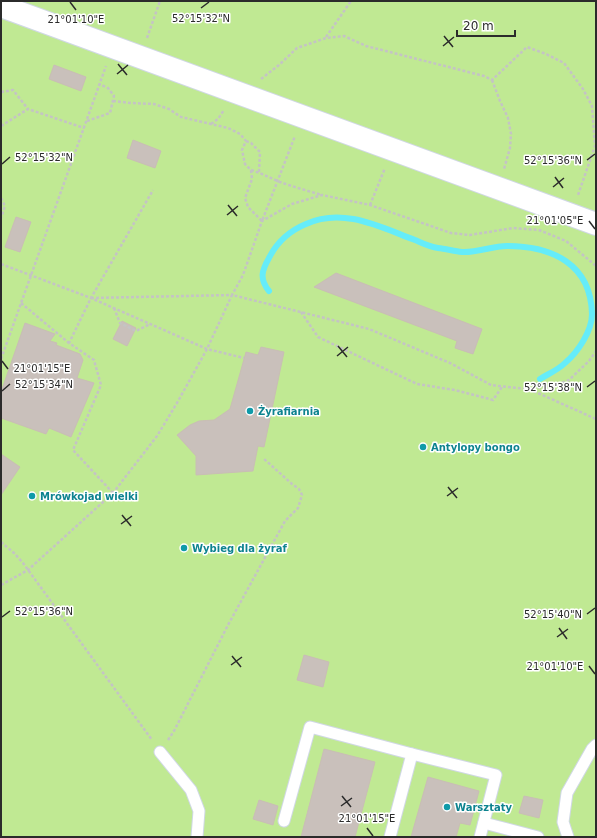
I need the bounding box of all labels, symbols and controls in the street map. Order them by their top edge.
scale bar [457,12,515,38]
text: 52°15'32"N [172,13,230,24]
text: 21°01'10"E [48,14,104,25]
text: 20 m [463,19,494,33]
text: 52°15'32"N [15,152,73,163]
text: 52°15'36"N [524,155,582,166]
text: 21°01'05"E [527,215,583,226]
text: 21°01'15"E [14,363,70,374]
text: 52°15'34"N [15,379,73,390]
text: 52°15'38"N [524,382,582,393]
place label: Żyrafiarnia [258,404,320,417]
marker: Żyrafiarnia [245,406,255,416]
marker: Antylopy bongo [418,442,428,452]
place label: Antylopy bongo [431,442,520,453]
marker: Mrówkojad wielki [27,491,37,501]
place label: Mrówkojad wielki [40,491,138,502]
marker: Wybieg dla żyraf [179,543,189,553]
place label: Wybieg dla żyraf [192,543,287,554]
text: 52°15'36"N [15,606,73,617]
text: 52°15'40"N [524,609,582,620]
text: 21°01'10"E [527,661,583,672]
marker: Warsztaty [442,802,452,812]
place label: Warsztaty [455,802,512,813]
text: 21°01'15"E [339,813,395,824]

